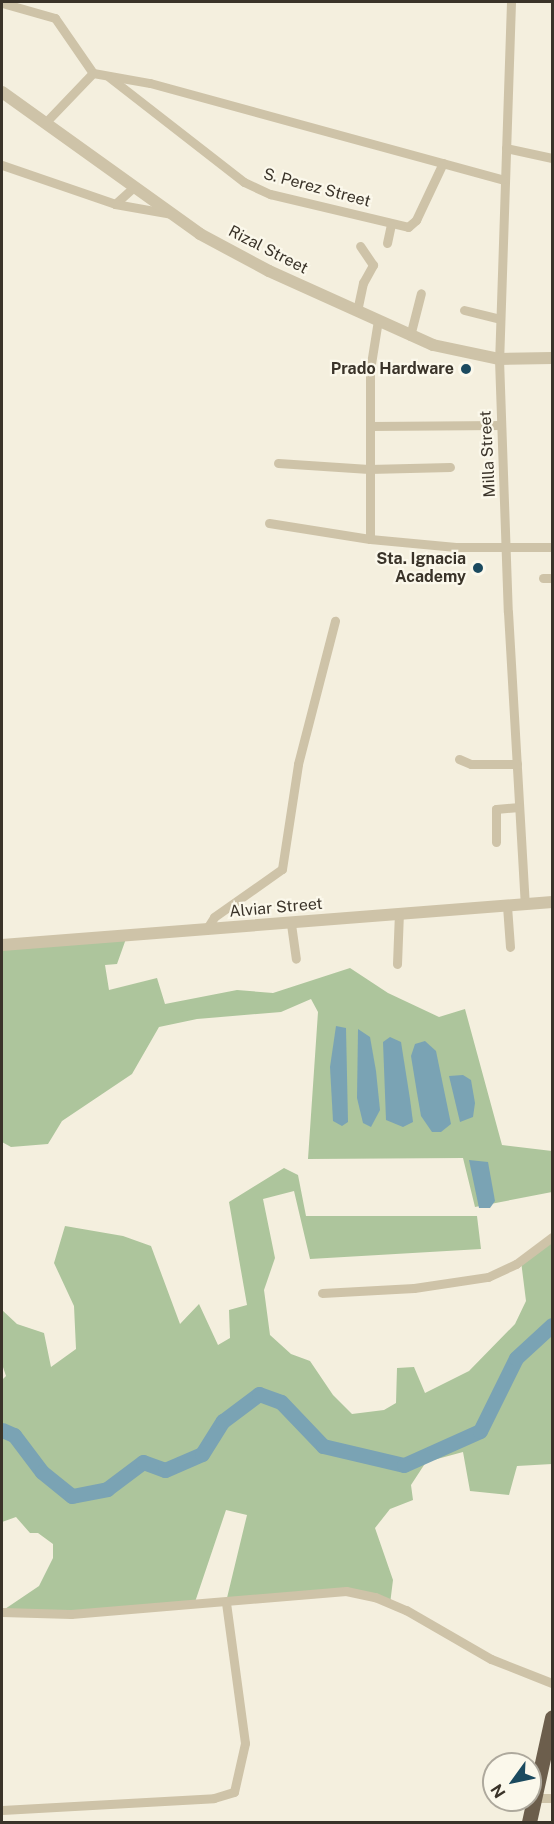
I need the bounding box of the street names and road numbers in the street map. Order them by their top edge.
street label: S. Perez Street [261,164,373,212]
street label: Rizal Street [225,222,311,278]
street label: Milla Street [476,410,500,498]
street label: Alviar Street [229,894,323,922]

